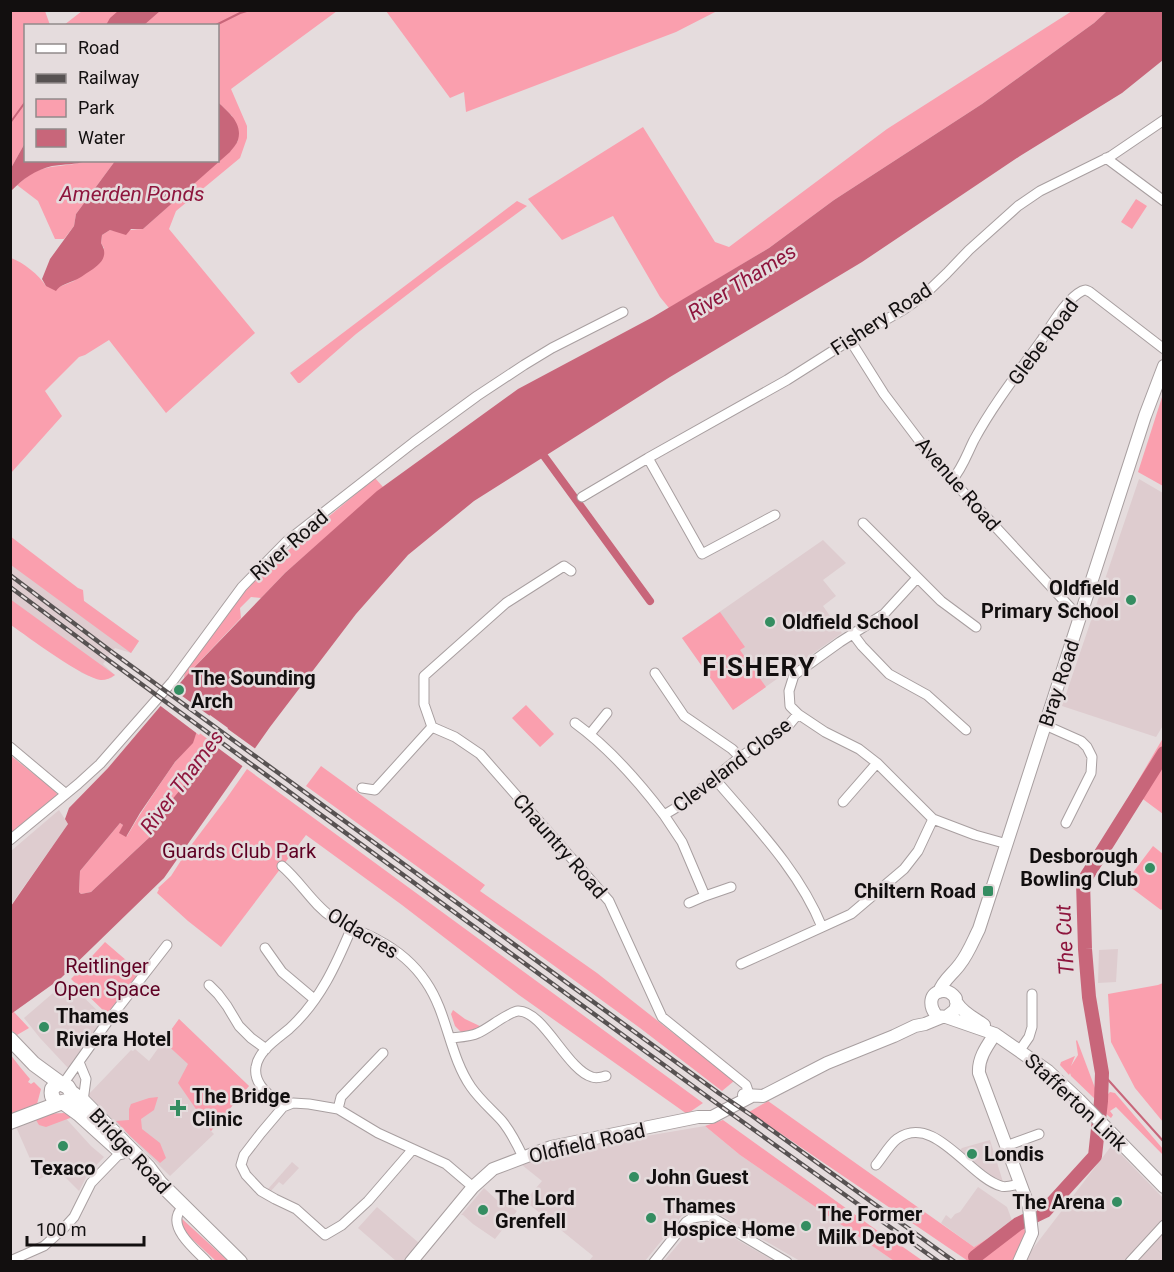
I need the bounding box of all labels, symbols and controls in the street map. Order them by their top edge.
legend [24,24,219,162]
text: Road [78,37,119,58]
text: Railway [78,67,140,88]
text: Park [78,97,115,118]
text: Water [78,127,125,148]
water label: Amerden Ponds [59,182,204,206]
water label: River Thames [683,239,801,325]
street label: Fishery Road [826,278,936,360]
street label: Glebe Road [1003,294,1083,390]
street label: Avenue Road [911,432,1005,536]
street label: River Road [245,505,333,585]
place label: Oldfield Primary School [981,576,1119,623]
marker: Oldfield Primary School [1124,593,1138,607]
place label: Oldfield School [782,610,919,634]
marker: Oldfield School [763,615,777,629]
street label: Bray Road [1034,637,1084,729]
district label: FISHERY [702,652,816,682]
place label: The Sounding Arch [191,666,316,713]
marker: The Sounding Arch [172,683,186,697]
street label: Cleveland Close [668,713,796,817]
water label: River Thames [135,726,229,838]
street label: Chauntry Road [508,789,612,903]
park label: Guards Club Park [162,839,317,863]
place label: Desborough Bowling Club [1020,844,1138,891]
marker: Desborough Bowling Club [1143,861,1157,875]
place label: Chiltern Road [854,879,976,903]
marker: Chiltern Road [981,884,995,898]
street label: Oldacres [323,902,403,964]
water label: The Cut [1051,904,1079,976]
park label: Reitlinger Open Space [54,954,160,1001]
place label: Thames Riviera Hotel [56,1004,171,1051]
marker: Thames Riviera Hotel [37,1020,51,1034]
street label: Stafferton Link [1020,1048,1133,1156]
place label: The Bridge Clinic [192,1084,290,1131]
marker: The Bridge Clinic [169,1099,187,1117]
street label: Bridge Road [84,1103,176,1199]
street label: Oldfield Road [527,1118,647,1168]
marker: Texaco [56,1139,70,1153]
place label: Londis [984,1142,1044,1166]
marker: Londis [965,1147,979,1161]
place label: Texaco [31,1156,95,1180]
place label: John Guest [646,1165,749,1189]
marker: John Guest [627,1170,641,1184]
place label: The Lord Grenfell [495,1186,575,1233]
place label: The Arena [1012,1190,1105,1214]
place label: Thames Hospice Home [663,1194,795,1241]
marker: The Arena [1110,1195,1124,1209]
place label: The Former Milk Depot [818,1202,923,1249]
marker: The Lord Grenfell [476,1203,490,1217]
scale bar [27,1209,144,1247]
marker: Thames Hospice Home [644,1211,658,1225]
text: 100 m [36,1219,87,1240]
marker: The Former Milk Depot [799,1219,813,1233]

